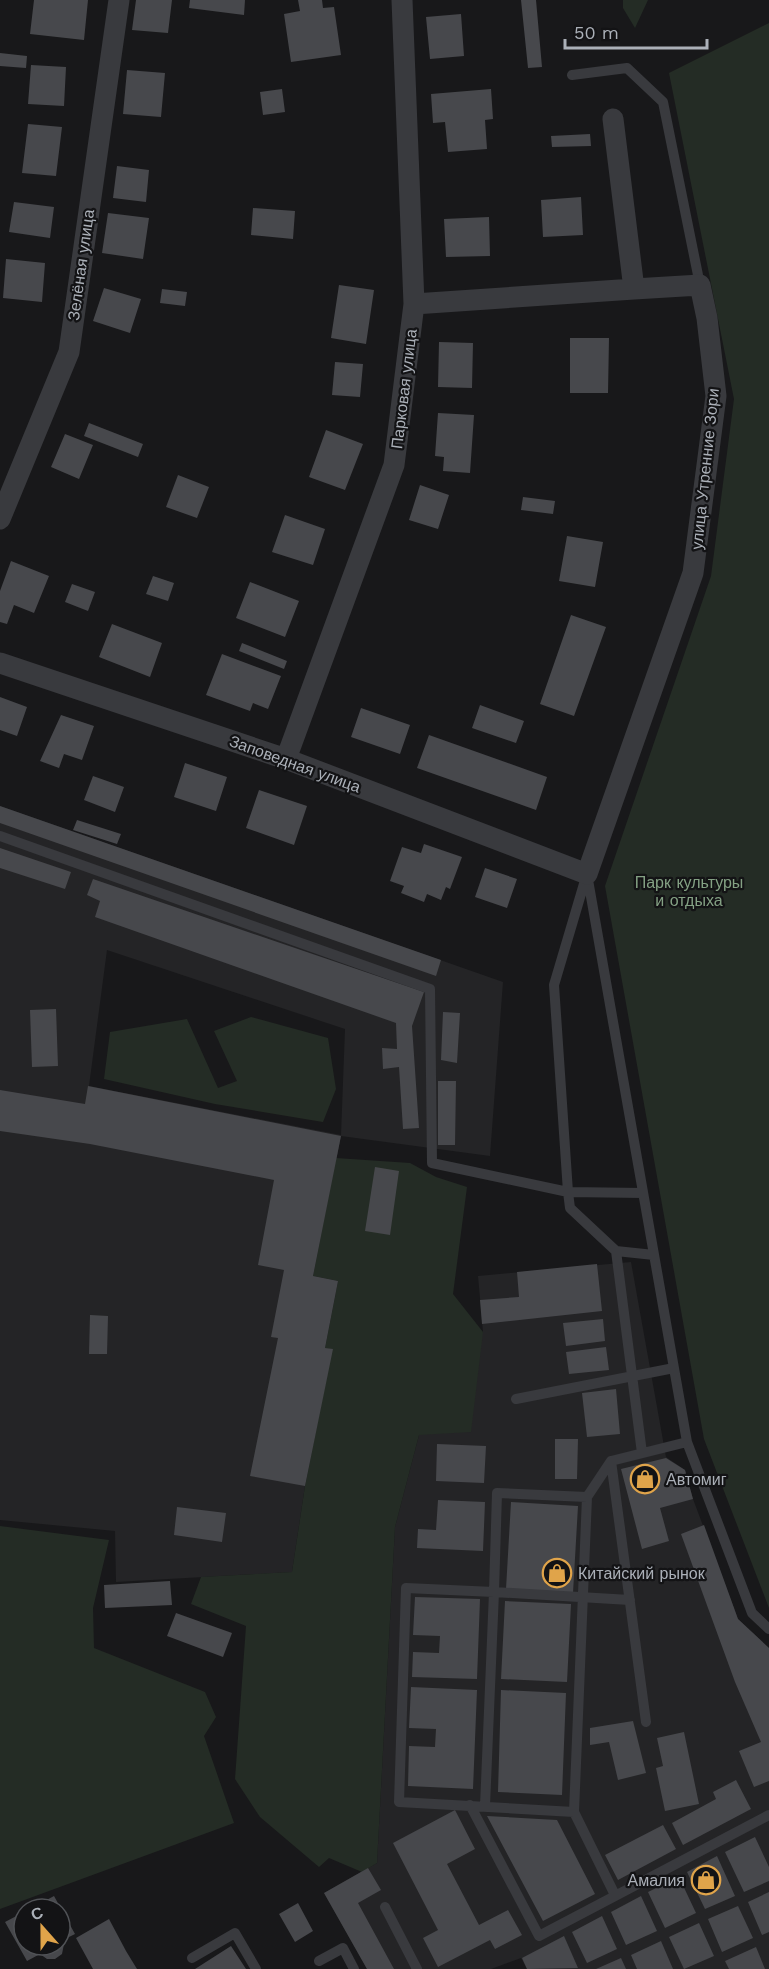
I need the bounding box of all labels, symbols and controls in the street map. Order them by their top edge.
scale bar [565,12,708,50]
text: 50 m [574,22,619,43]
street label: Зелёная улица [64,208,98,322]
street label: Парковая улица [387,328,421,450]
street label: улица Утренние Зори [687,387,723,551]
street label: Заповедная улица [227,731,363,797]
park label: Парк культуры и отдыха [635,873,743,910]
shop icon: Автомиг [629,1463,661,1495]
place label: Автомиг [666,1470,727,1489]
shop icon: Китайский рынок [541,1557,573,1589]
place label: Китайский рынок [578,1564,706,1583]
shop icon: Амалия [690,1864,722,1896]
place label: Амалия [627,1871,685,1890]
north arrow [12,1897,72,1957]
text: С [28,1902,46,1924]

